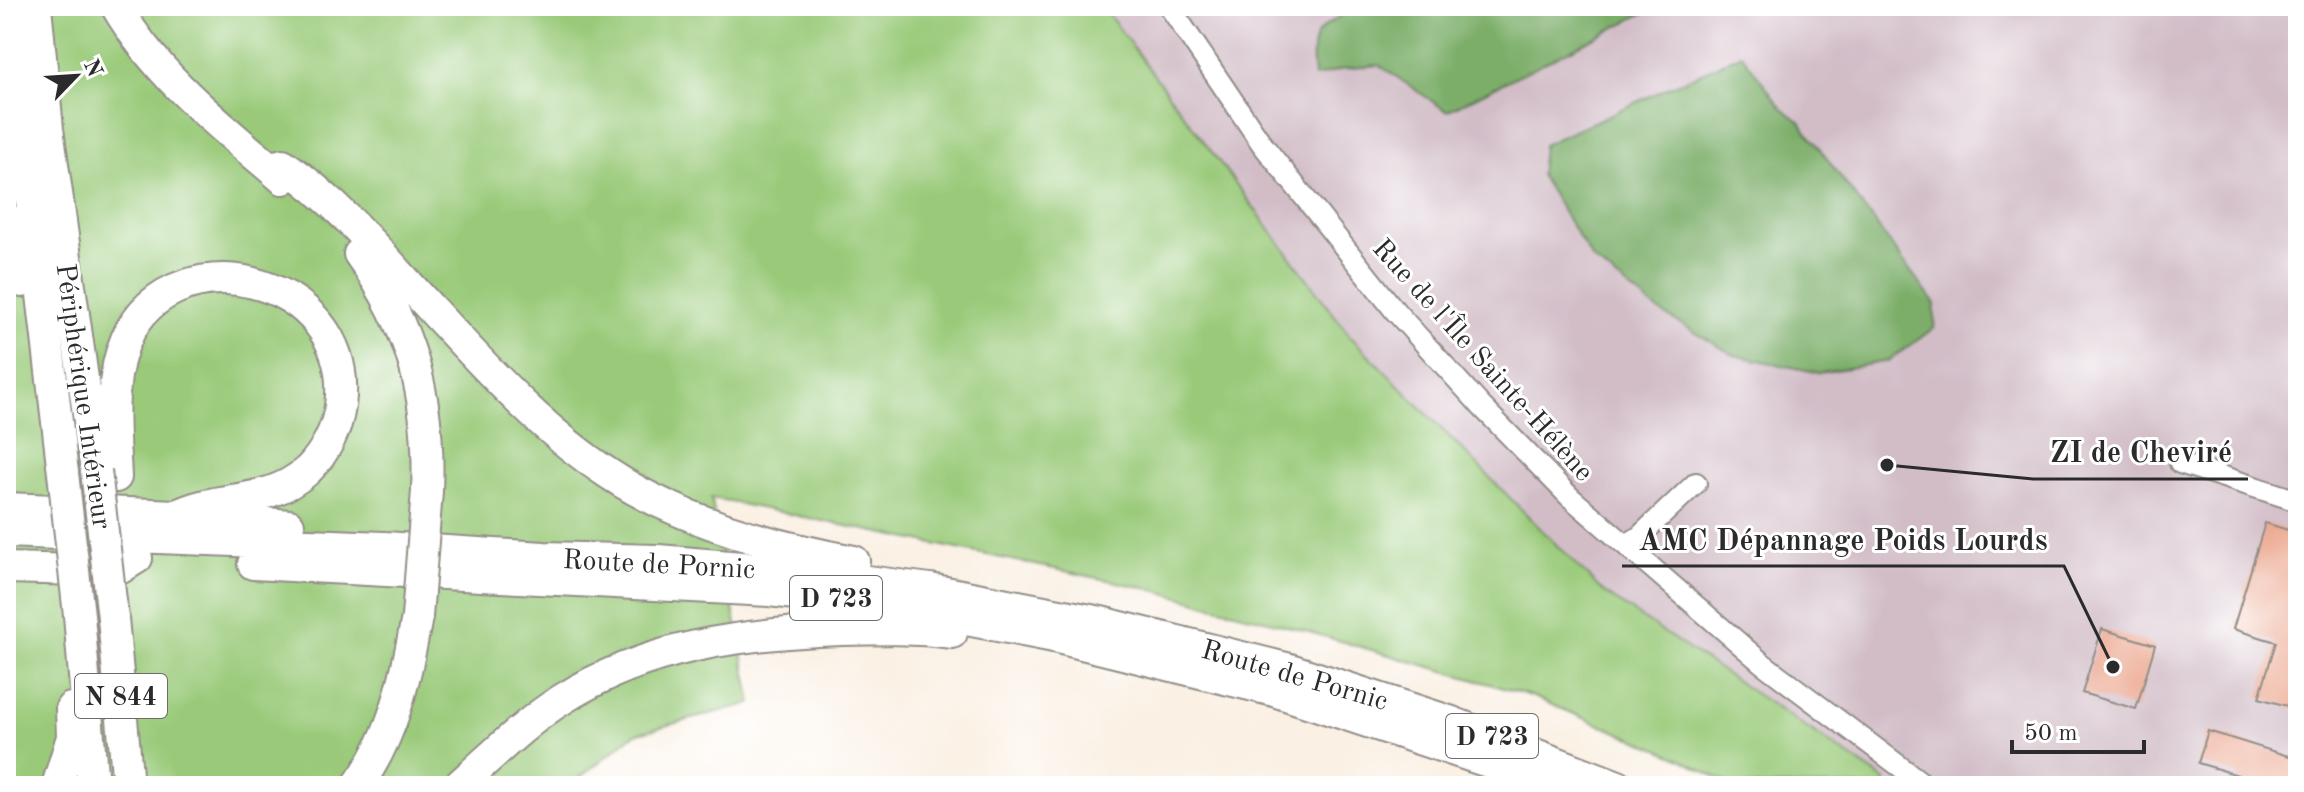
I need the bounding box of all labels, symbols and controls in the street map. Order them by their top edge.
north arrow [36,36,116,116]
text: N [79,56,106,81]
street label: Rue de l'Île Sainte-Hélène [1366,231,1601,487]
street label: Périphérique Intérieur [50,262,115,531]
callout: ZI de Cheviré [2033,425,2248,479]
text: ZI de Cheviré [2050,439,2232,469]
callout: AMC Dépannage Poids Lourds [1622,512,2064,566]
text: AMC Dépannage Poids Lourds [1638,527,2048,557]
street label: Route de Pornic [562,547,756,585]
road number: D 723 [790,576,882,620]
street label: Route de Pornic [1198,637,1391,717]
road number: N 844 [75,674,167,718]
scale bar [2012,704,2144,754]
road number: D 723 [1446,714,1538,758]
text: 50 m [2024,722,2078,746]

